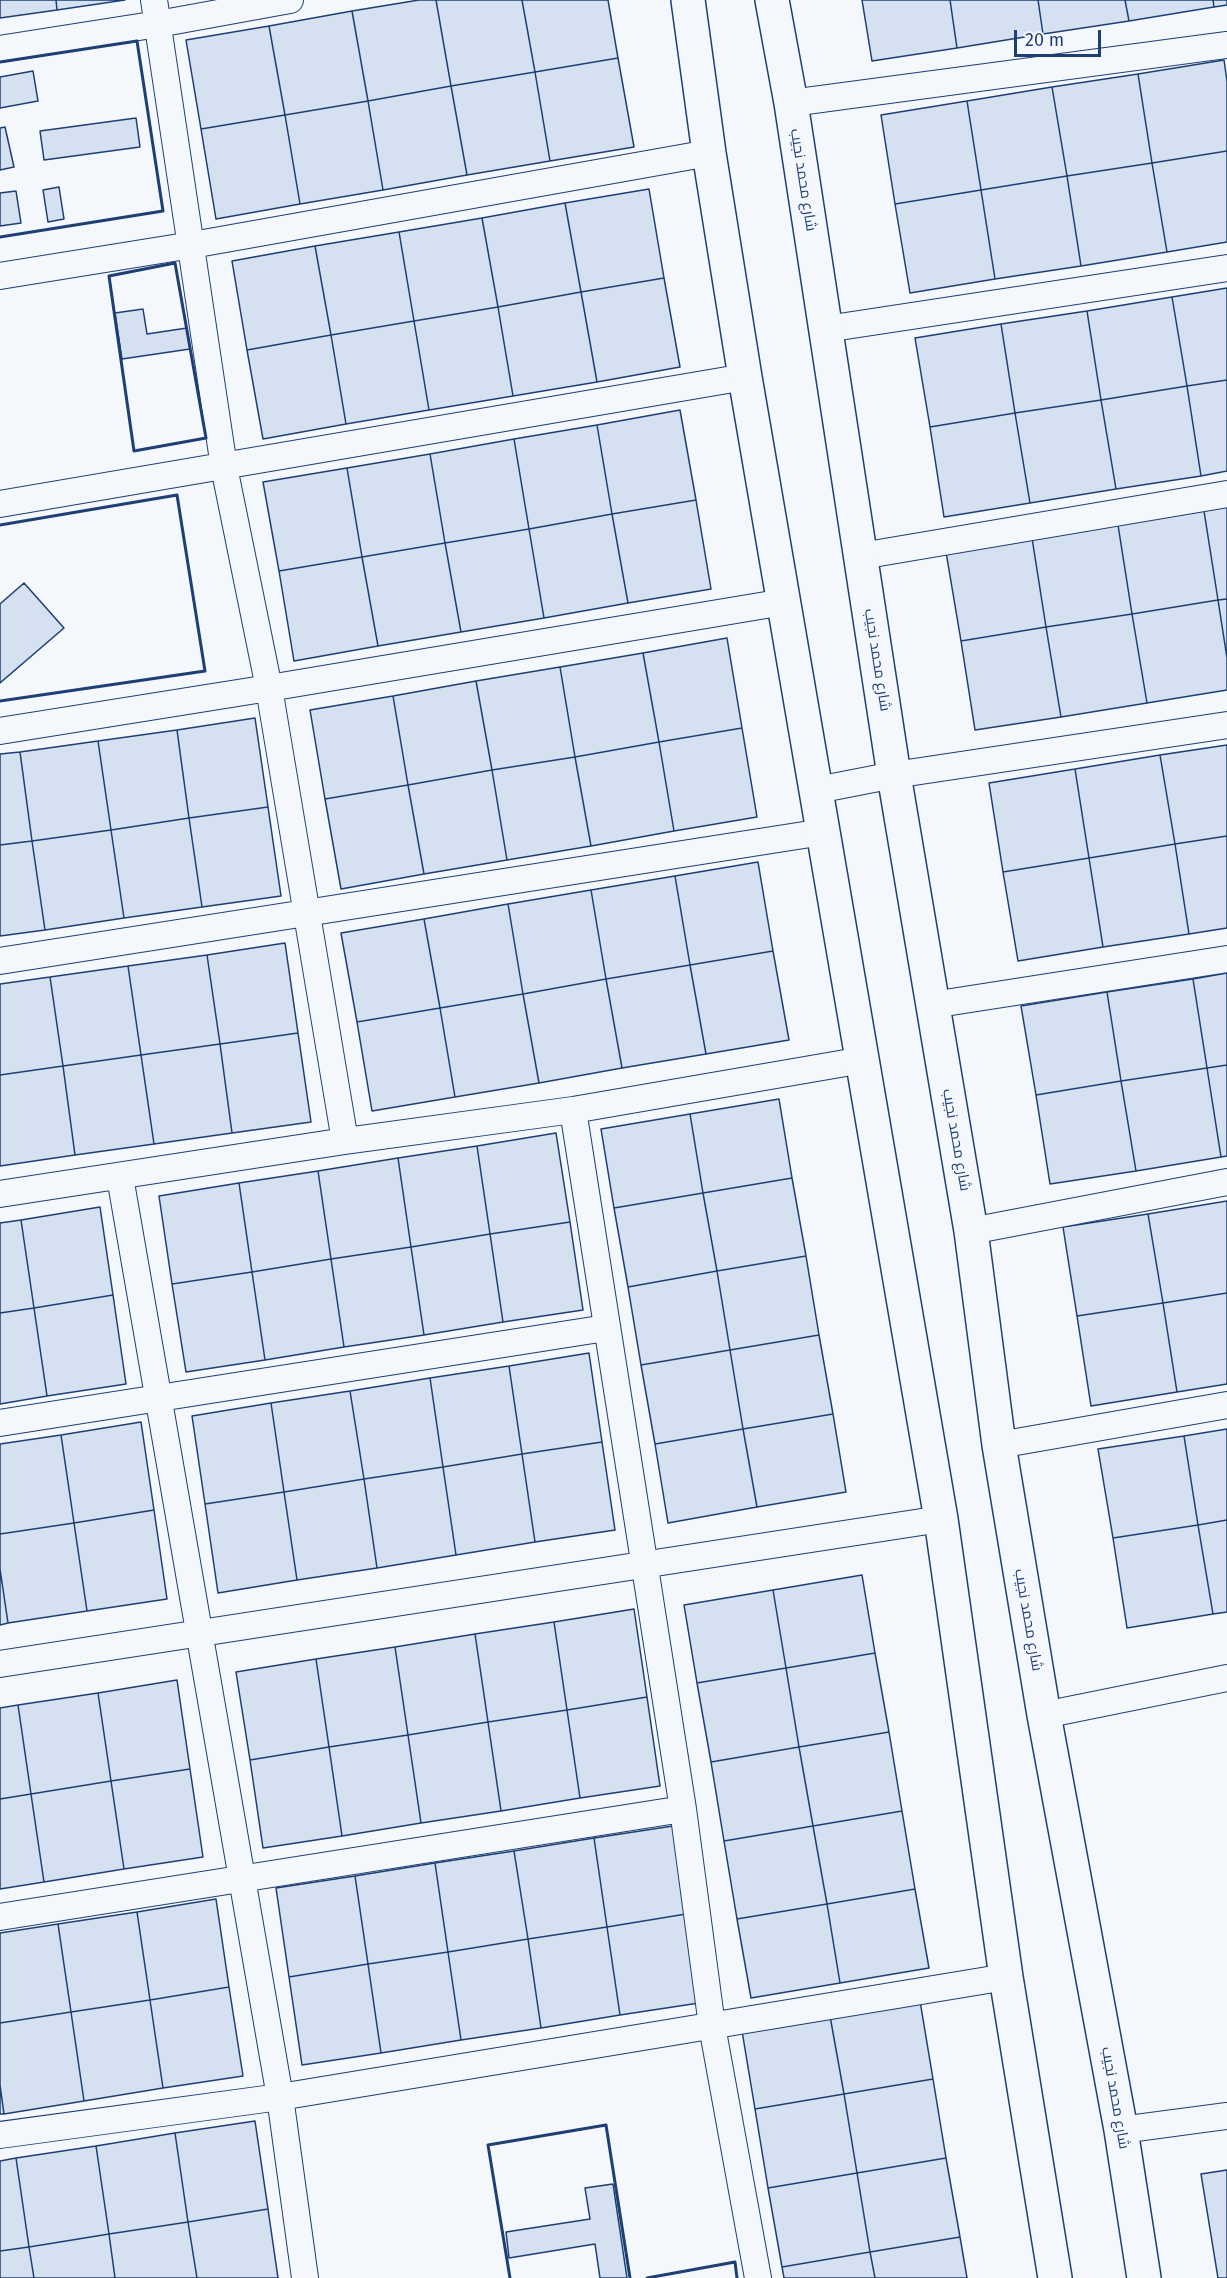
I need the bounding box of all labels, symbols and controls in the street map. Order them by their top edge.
scale bar [1017,18,1104,56]
text: 20 m [1025,29,1064,51]
street label: شارع محمد نجيب [786,127,820,233]
street label: شارع محمد نجيب [860,607,894,713]
street label: شارع محمد نجيب [938,1087,974,1193]
street label: شارع محمد نجيب [1010,1567,1046,1673]
street label: شارع محمد نجيب [1097,2045,1133,2151]

